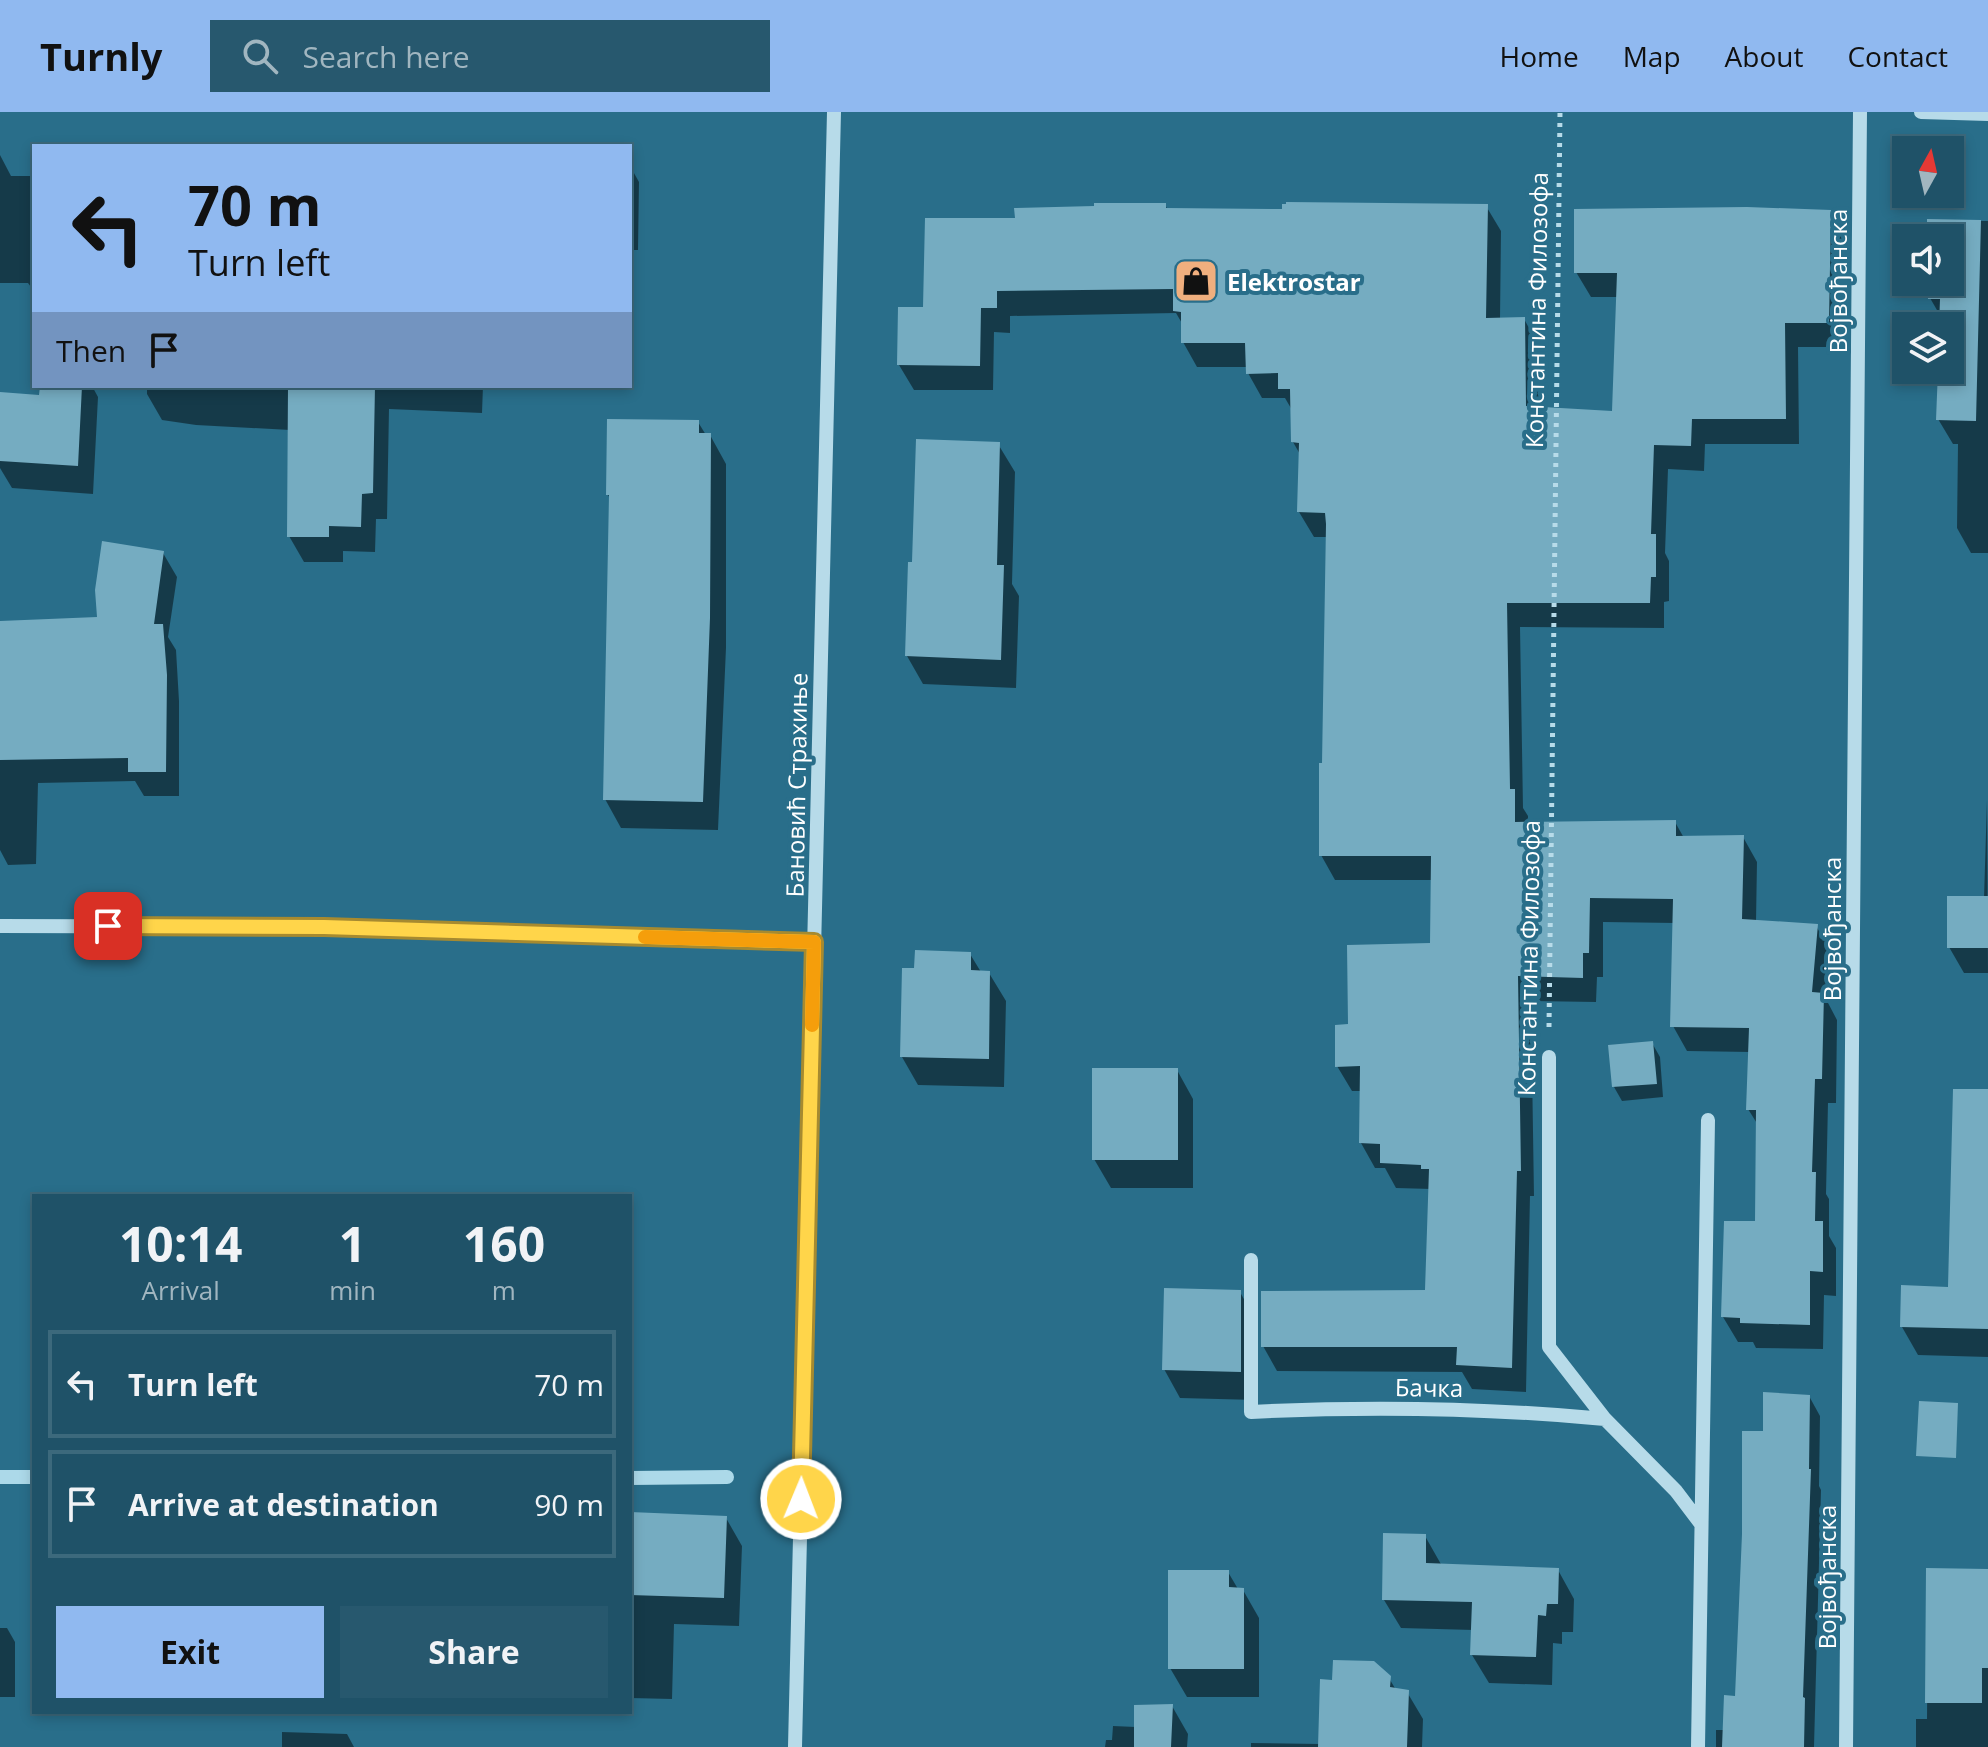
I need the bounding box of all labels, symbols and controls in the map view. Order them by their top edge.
search box [210,20,770,92]
text: Turnly [40,30,162,82]
icon: search [238,34,282,78]
text: Search here [302,36,470,77]
text: Home [1500,37,1579,75]
text: Map [1623,37,1681,75]
text: About [1725,37,1803,75]
text: Contact [1847,37,1948,75]
north arrow [1892,136,1964,208]
map controls [1892,136,1964,384]
text: 70 m [188,166,322,242]
street label: Константина Филозофа [1517,172,1555,448]
icon: left [56,176,160,280]
street label: Војвођанска [1821,209,1854,353]
button: sound [1892,224,1964,296]
text: Turn left [188,238,330,287]
shop icon: Elektrostar [1172,257,1220,305]
place label: Elektrostar [1227,265,1361,298]
button: layers [1892,312,1964,384]
icon: arrive [142,328,186,372]
text: Then [56,330,126,371]
street label: Бановић Страхиње [778,672,814,898]
street label: Константина Филозофа [1509,820,1547,1096]
street label: Војвођанска [1815,857,1848,1001]
pin [74,892,142,960]
icon: arrive [86,904,130,948]
text: 10:14 [119,1211,242,1276]
text: 1 [339,1211,366,1276]
text: 160 [463,1211,545,1276]
text: Arrival [141,1272,220,1308]
text: min [329,1272,376,1308]
text: m [492,1272,516,1308]
icon: left [60,1362,104,1406]
text: Turn left [128,1364,258,1405]
text: 70 m [534,1364,604,1405]
street label: Бачка [1395,1370,1463,1404]
position arrow [759,1457,843,1541]
icon: arrive [60,1482,104,1526]
text: Arrive at destination [128,1484,439,1525]
text: 90 m [534,1484,604,1525]
street label: Војвођанска [1810,1505,1843,1649]
button: Exit [56,1606,324,1698]
button: Share [340,1606,608,1698]

